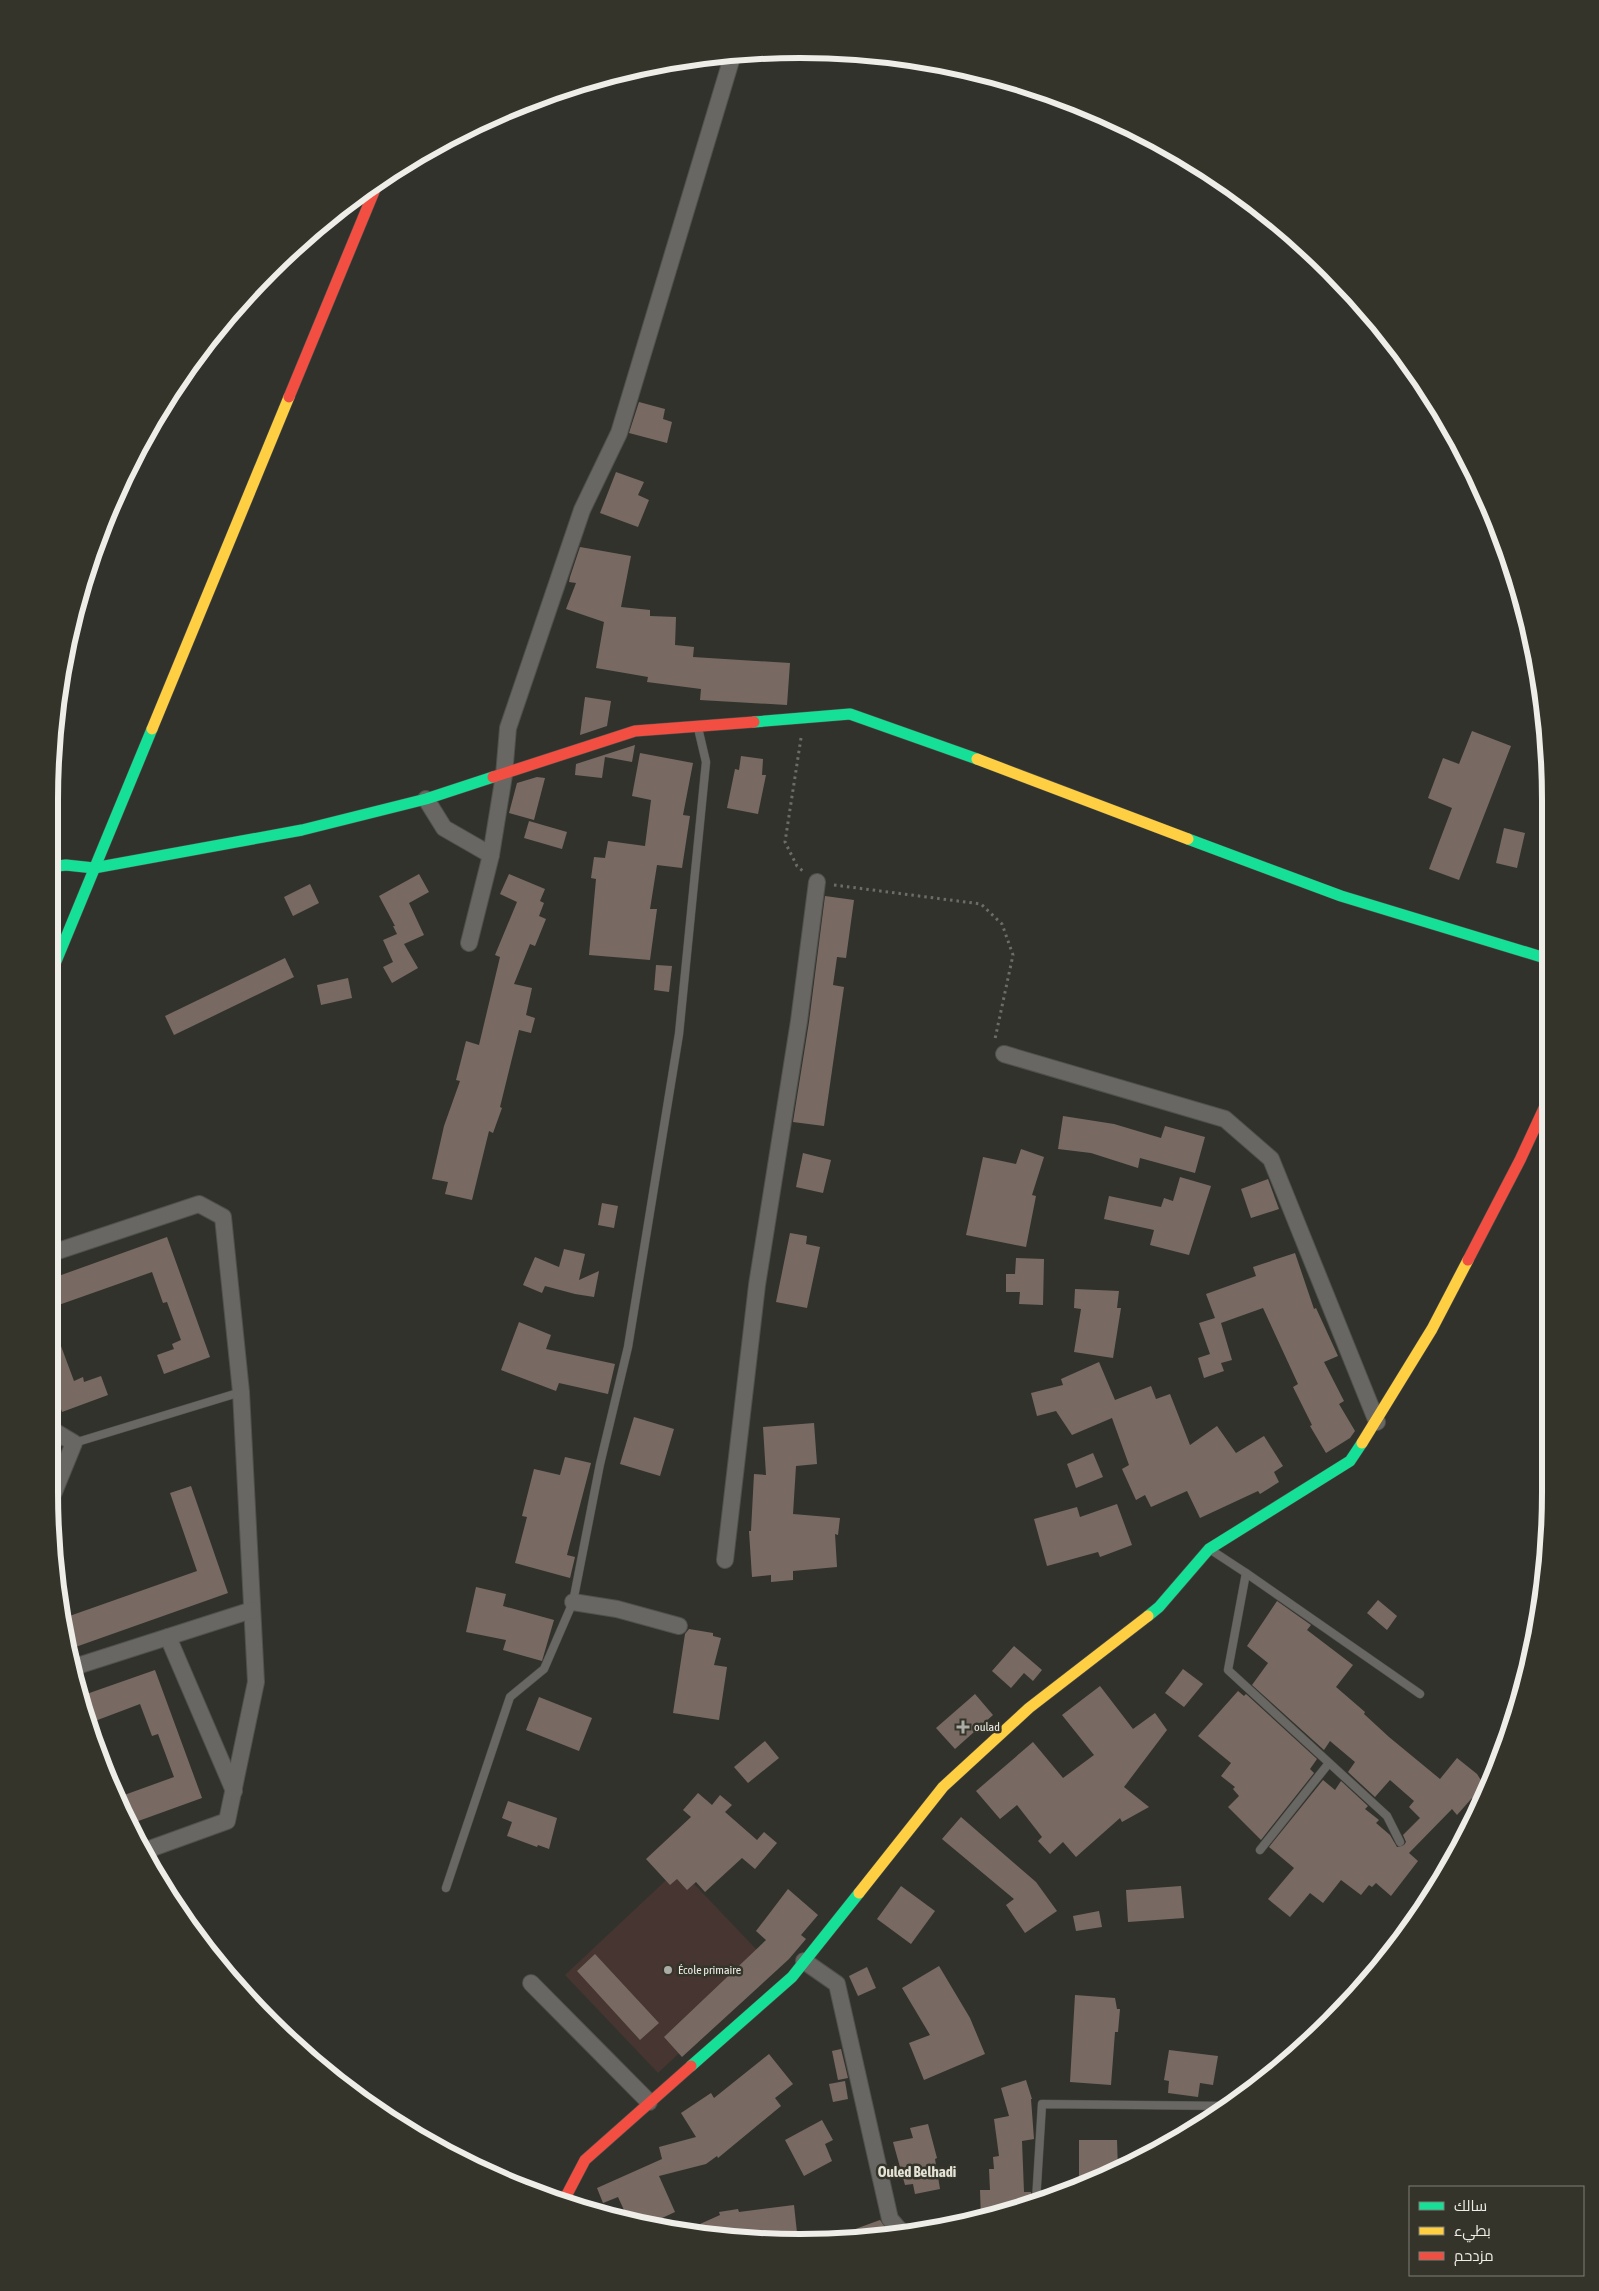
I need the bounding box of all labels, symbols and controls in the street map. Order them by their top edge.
marker: oulad [956,1720,970,1734]
place label: oulad [974,1720,1000,1734]
place label: École primaire [678,1963,741,1977]
marker: École primaire [662,1964,674,1976]
district label: Ouled Belhadi [878,2163,956,2180]
legend [1409,2186,1584,2276]
text: سالك [1454,2197,1487,2214]
text: بطيء [1454,2222,1491,2243]
text: مزدحم [1454,2247,1494,2266]

